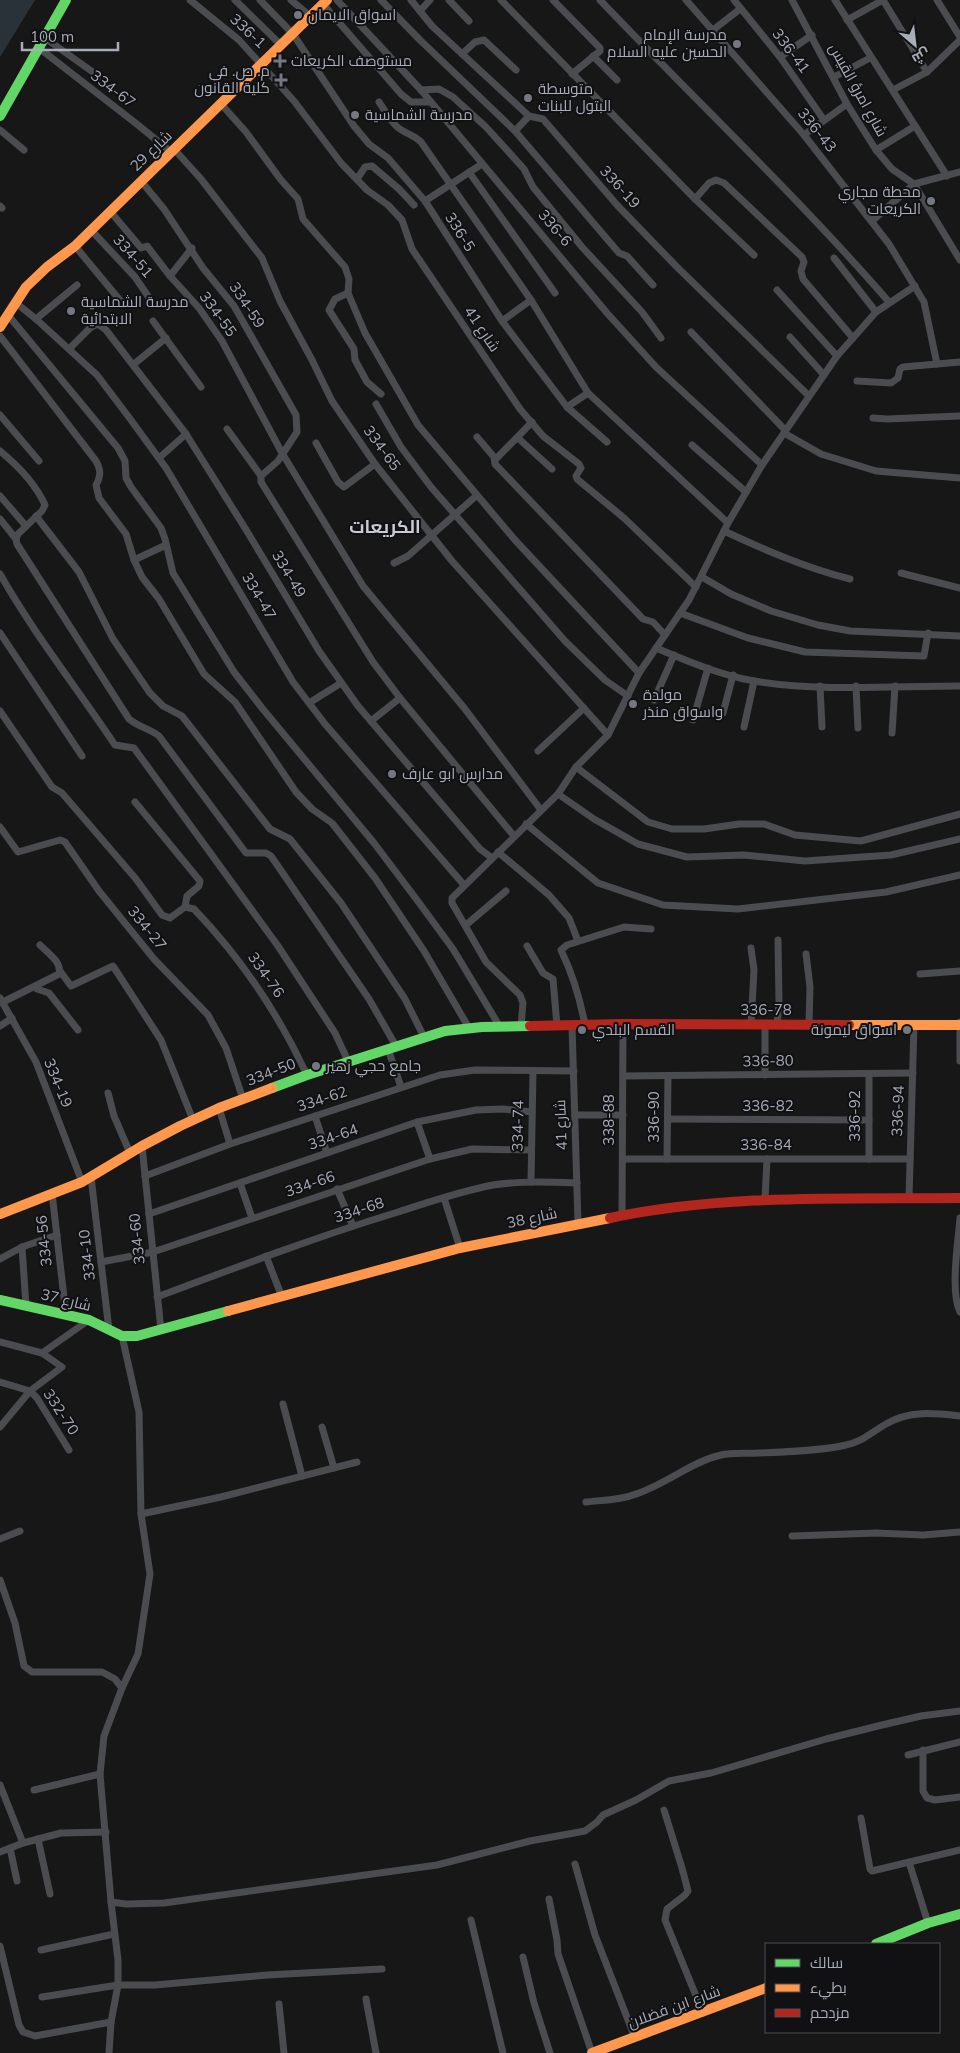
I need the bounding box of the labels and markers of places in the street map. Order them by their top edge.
place label: اسواق الايمان [308,5,396,25]
marker: اسواق الايمان [292,9,304,21]
place label: مدرسة الإمام الحسين عليه السلام [607,25,727,62]
marker: مدرسة الإمام الحسين عليه السلام [731,38,743,50]
place label: مستوصف الكريعات [291,51,412,70]
marker: مستوصف الكريعات [273,54,287,68]
place label: م. ص. في كلية القانون [194,61,270,98]
marker: م. ص. في كلية القانون [274,73,288,87]
place label: متوسطة البتول للبنات [538,79,611,115]
marker: متوسطة البتول للبنات [522,92,534,104]
place label: مدرسة الشماسية [365,105,473,124]
marker: مدرسة الشماسية [349,109,361,121]
place label: محطة مجاري الكريعات [838,182,921,218]
marker: محطة مجاري الكريعات [925,195,937,207]
place label: مدرسة الشماسية الابتدائية [81,292,189,328]
marker: مدرسة الشماسية الابتدائية [65,305,77,317]
place label: مولدة واسواق منذر [642,685,723,722]
marker: مولدة واسواق منذر [627,698,639,710]
place label: مدارس ابو عارف [402,764,503,784]
marker: مدارس ابو عارف [386,768,398,780]
place label: القسم البلدي [592,1020,675,1042]
place label: اسواق ليمونة [811,1020,897,1040]
marker: القسم البلدي [576,1024,588,1036]
marker: اسواق ليمونة [901,1024,913,1036]
place label: جامع حجي زهير [325,1056,421,1078]
marker: جامع حجي زهير [310,1060,322,1072]

